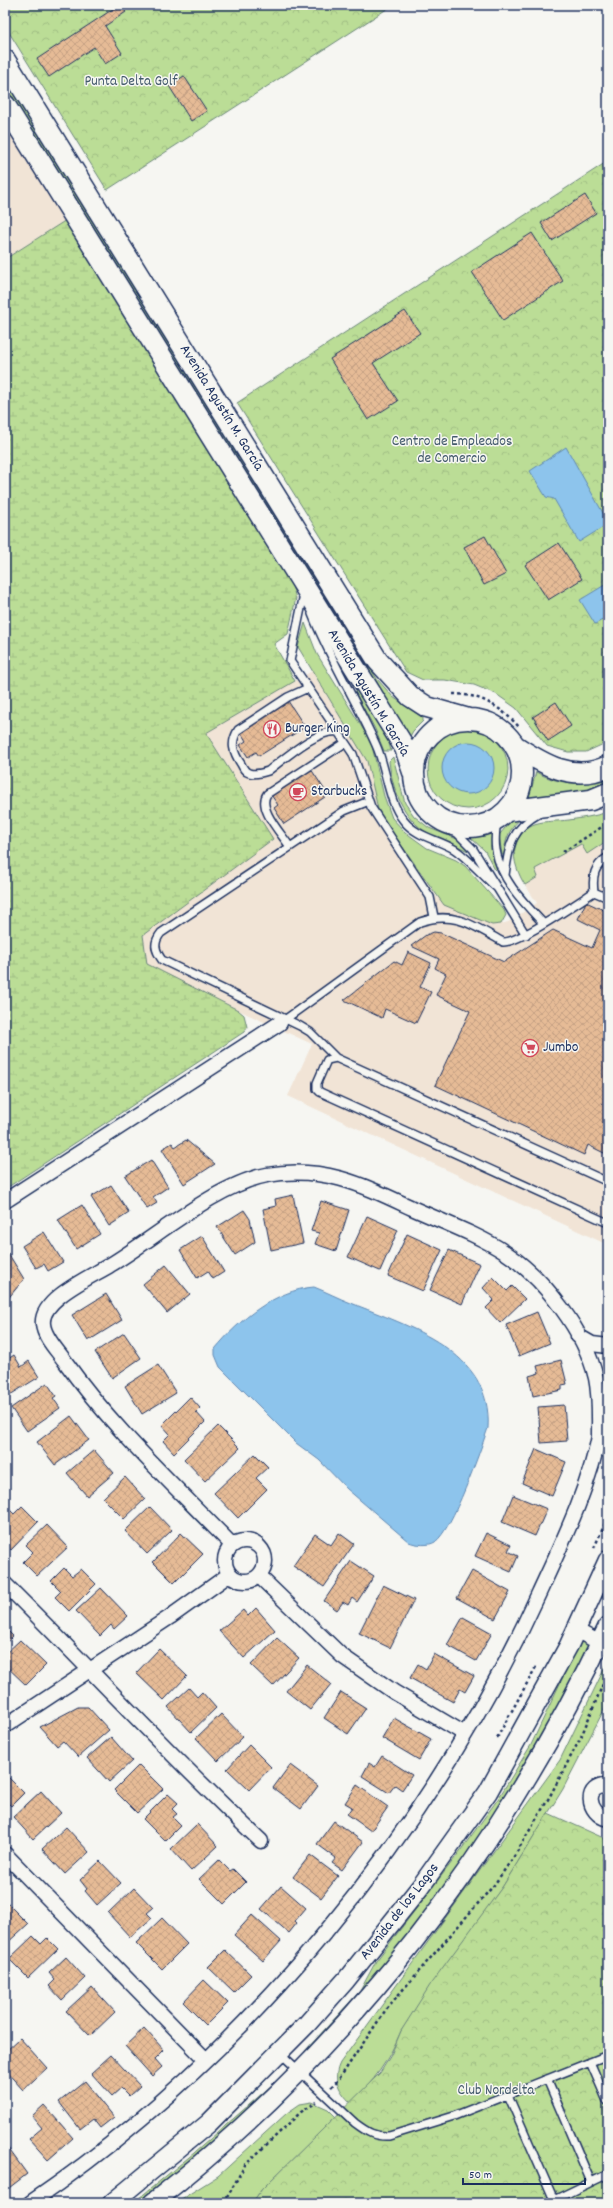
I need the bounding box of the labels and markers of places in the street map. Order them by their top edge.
place label: Burger King [285,718,350,740]
restaurant icon: Burger King [262,719,282,739]
place label: Starbucks [311,781,367,803]
cafe icon: Starbucks [288,782,308,802]
place label: Jumbo [543,1037,579,1059]
supermarket icon: Jumbo [520,1038,540,1058]

